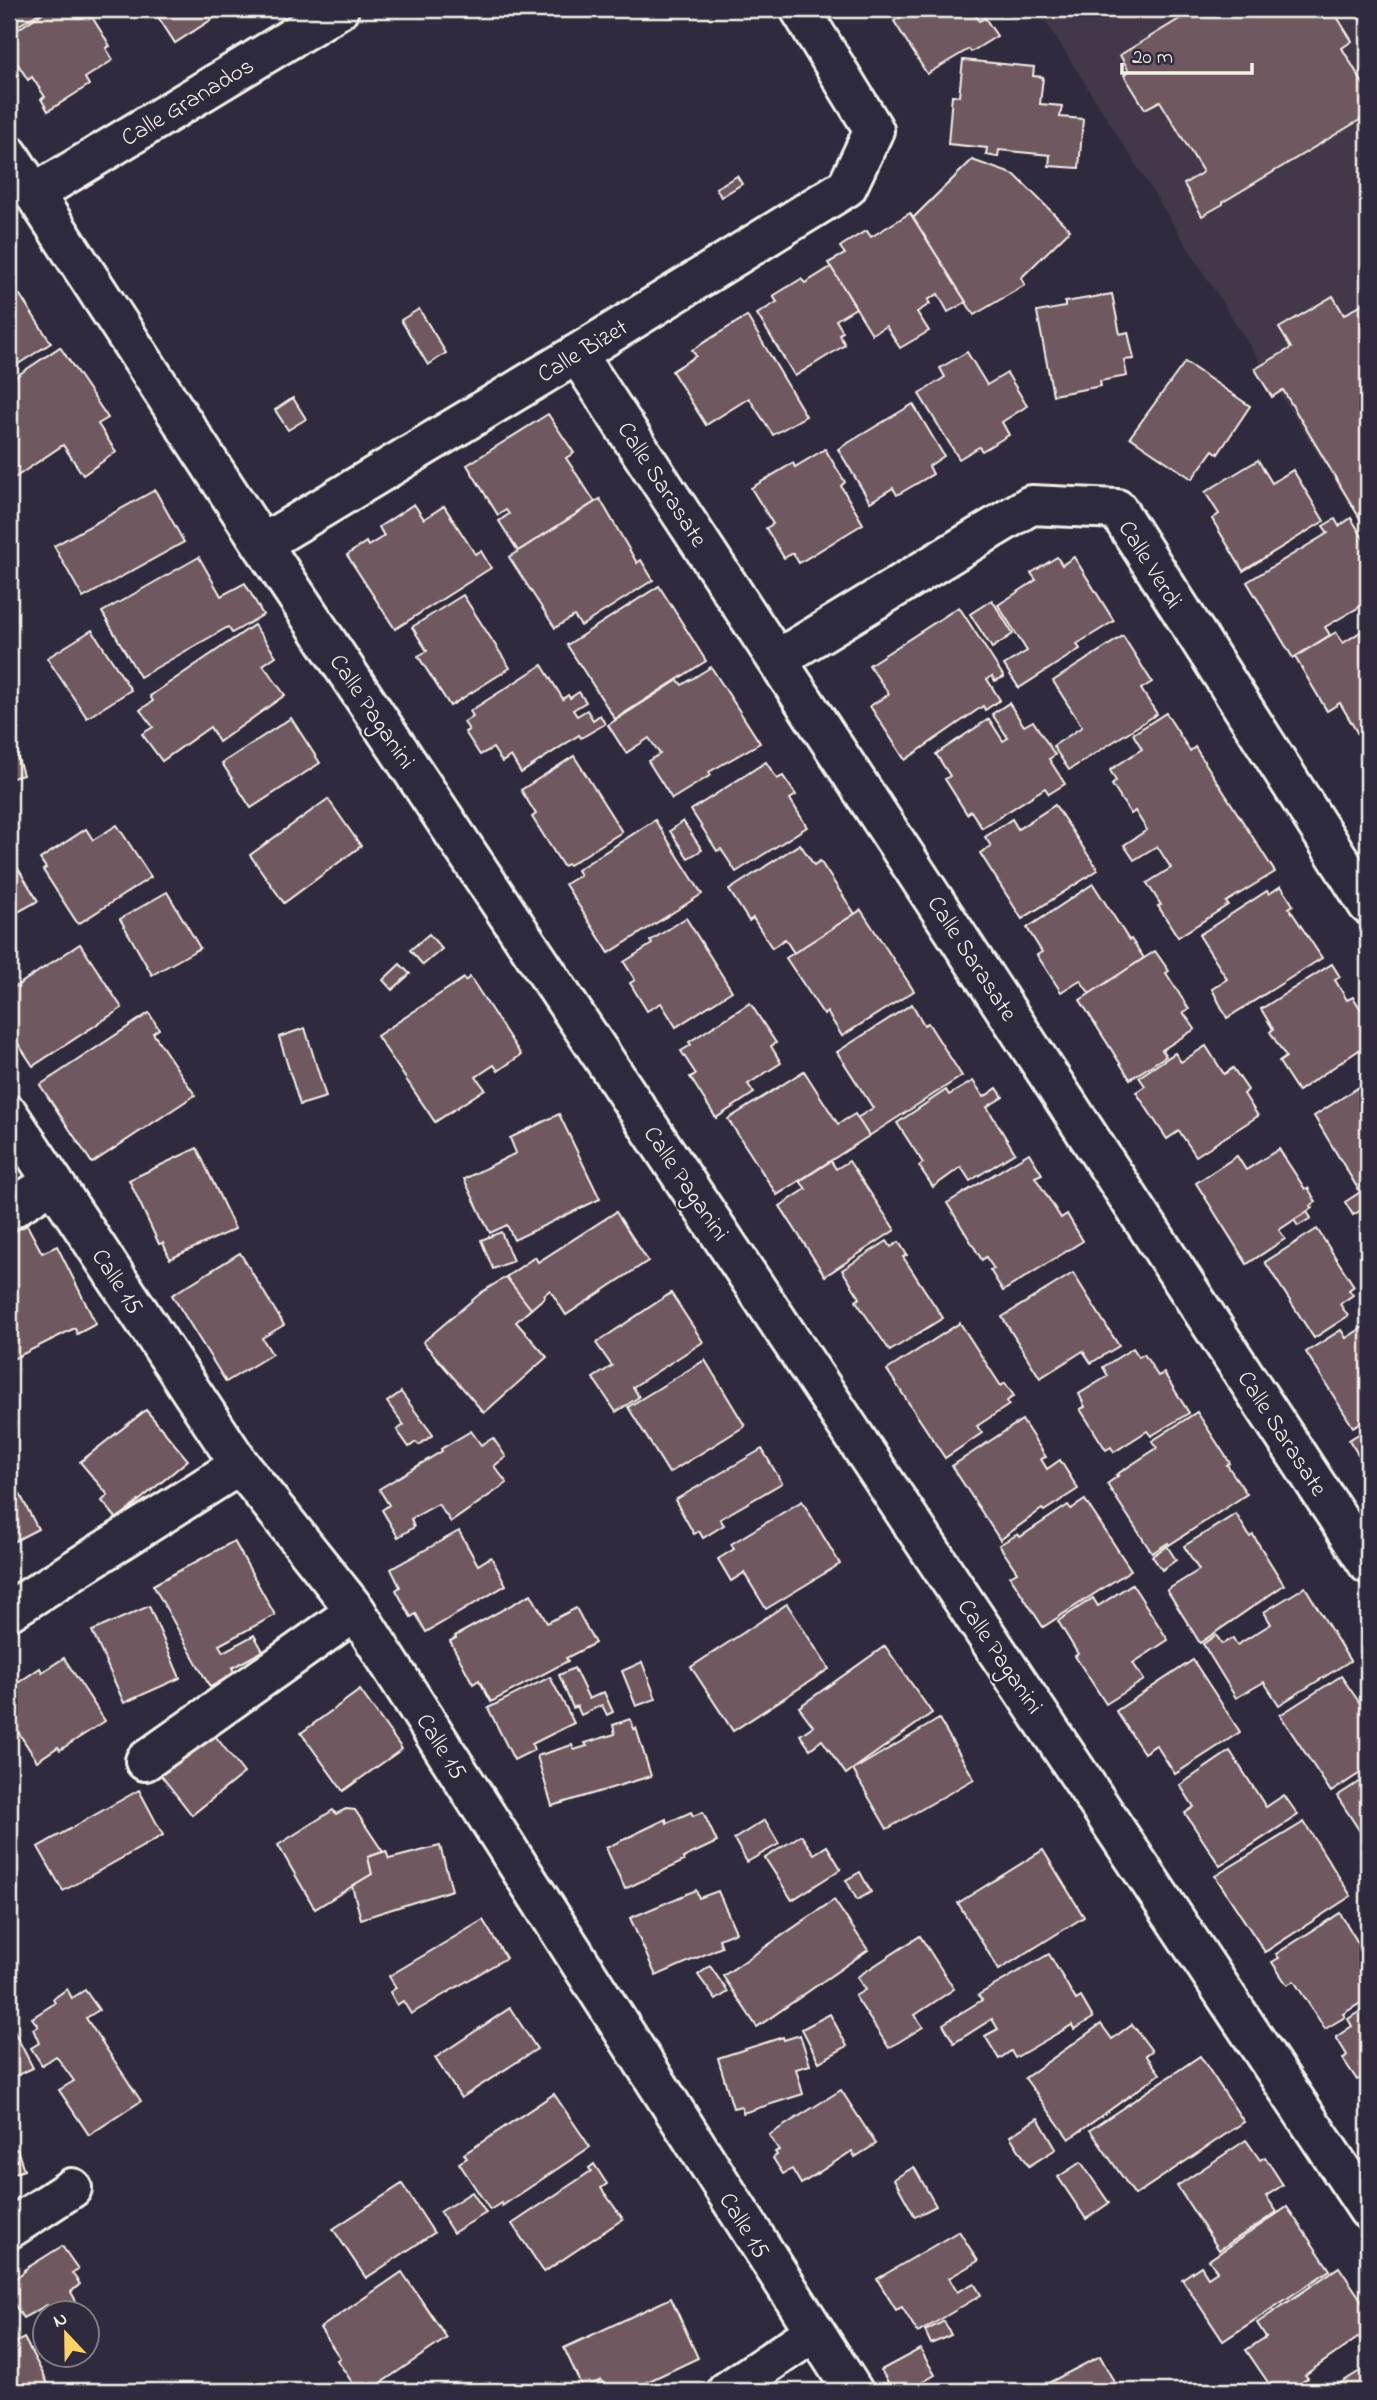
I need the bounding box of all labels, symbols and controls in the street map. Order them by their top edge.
scale bar [1122,32,1251,76]
text: 20 m [1132,43,1173,73]
street label: Calle Granados [115,50,261,157]
street label: Calle Bizet [531,311,635,393]
street label: Calle Sarasate [607,416,715,555]
street label: Calle Verdi [1108,514,1190,616]
street label: Calle Paganini [319,648,422,777]
street label: Calle Sarasate [917,890,1025,1029]
street label: Calle Paganini [633,1120,736,1249]
street label: Calle 15 [82,1243,150,1322]
street label: Calle Sarasate [1227,1365,1335,1504]
street label: Calle Paganini [947,1593,1050,1722]
street label: Calle 15 [406,1707,474,1787]
street label: Calle 15 [709,2186,777,2266]
north arrow [32,2298,102,2368]
text: N [50,2306,72,2335]

